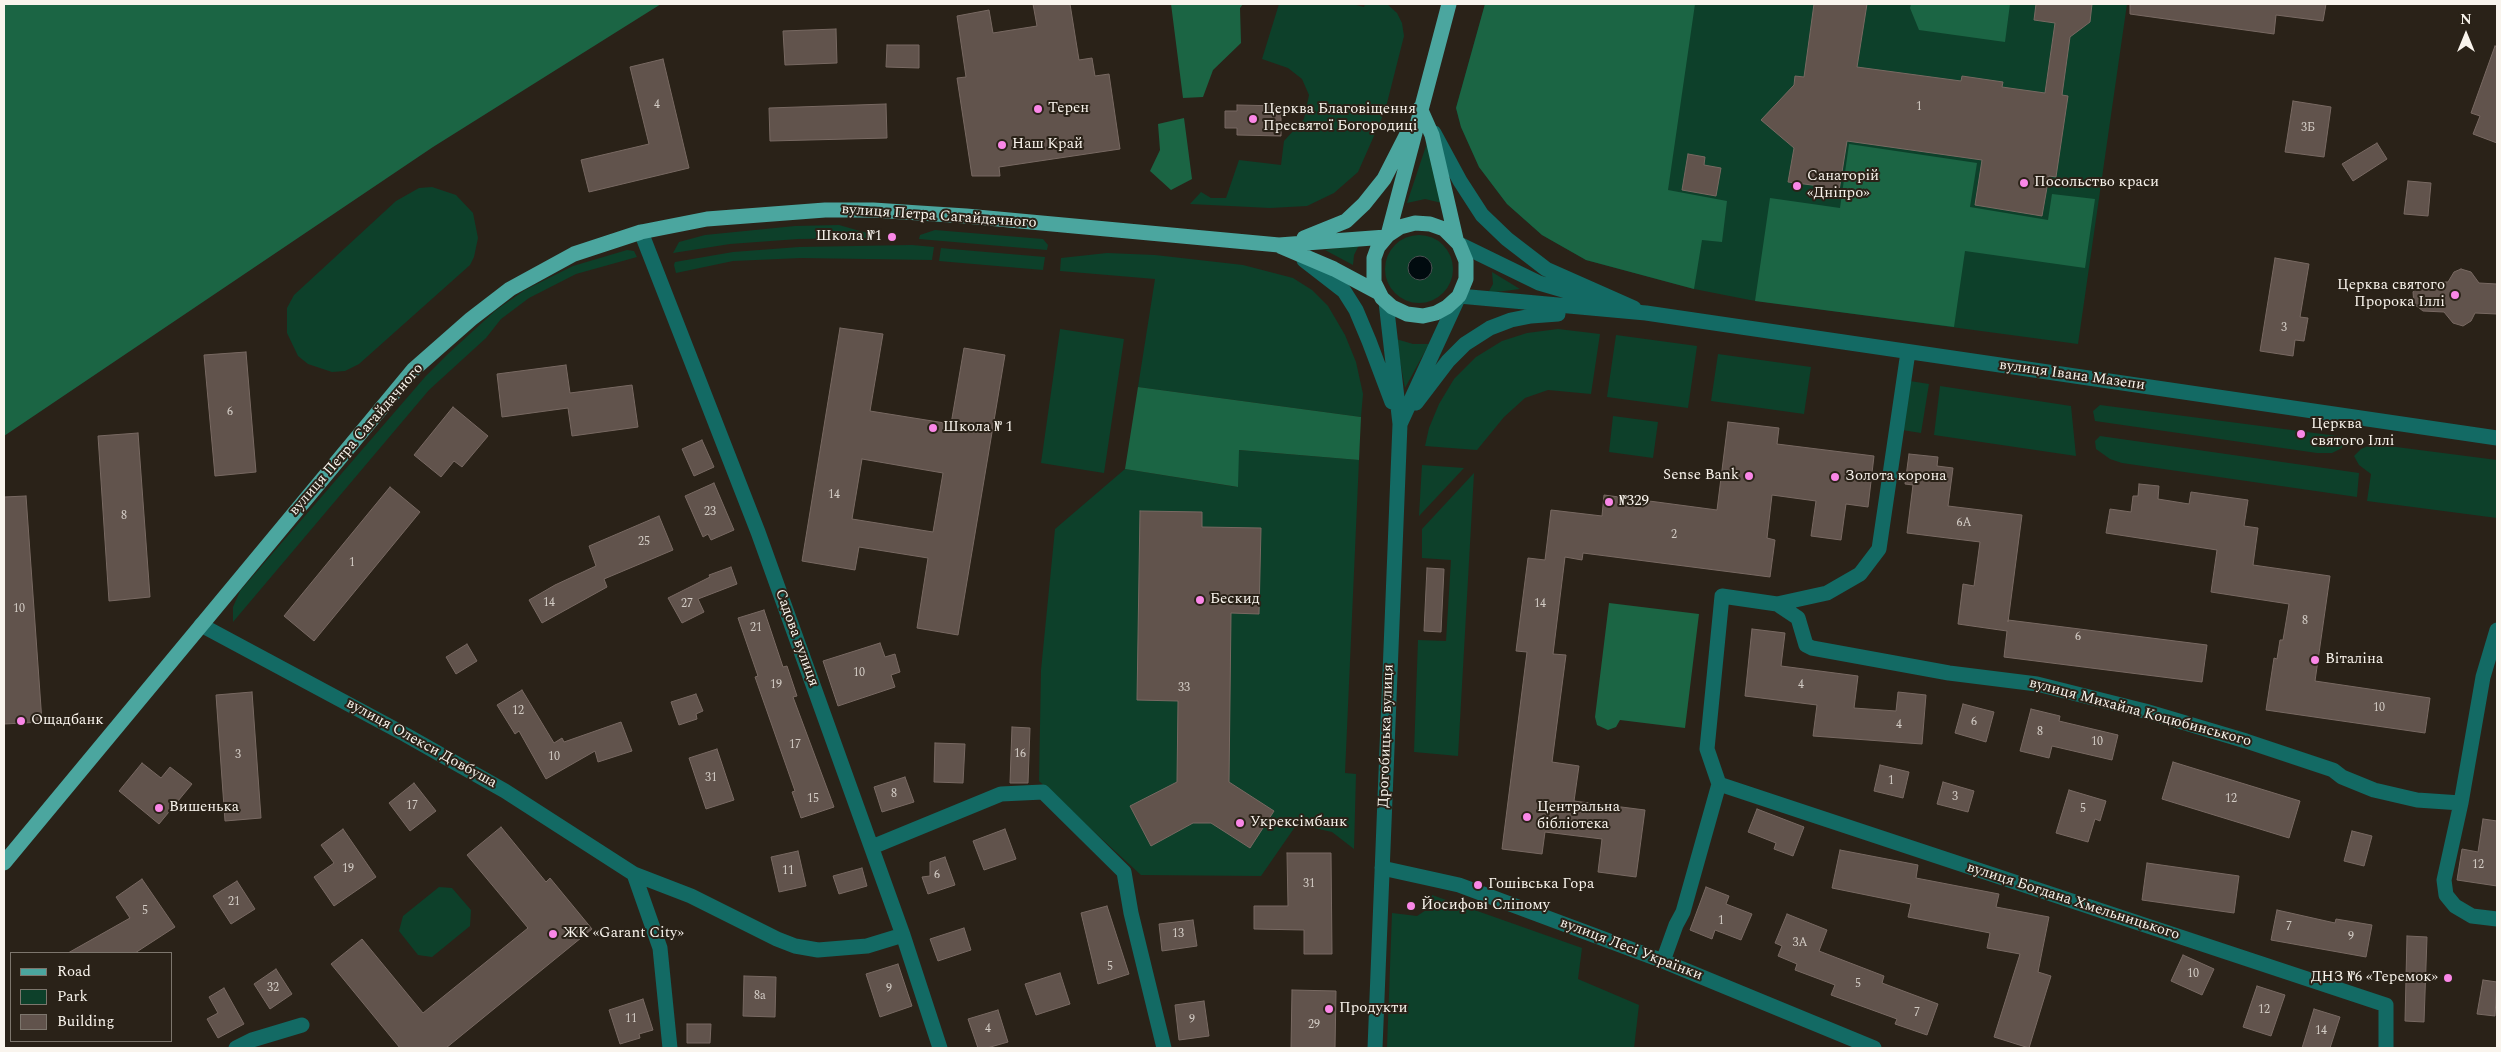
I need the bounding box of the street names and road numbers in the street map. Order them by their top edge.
street label: вулиця Петра Сагайдачного [841,201,1037,233]
street label: вулиця Івана Мазепи [1998,357,2146,395]
street label: вулиця Петра Сагайдачного [286,360,428,520]
street label: Садова вулиця [770,587,822,689]
street label: Дрогобицька вулиця [1375,664,1399,808]
street label: вулиця Михайла Коцюбинського [2027,675,2253,751]
street label: вулиця Олекси Довбуша [343,695,499,793]
street label: вулиця Богдана Хмельницького [1964,859,2182,945]
street label: вулиця Лесі Українки [1557,915,1705,985]

